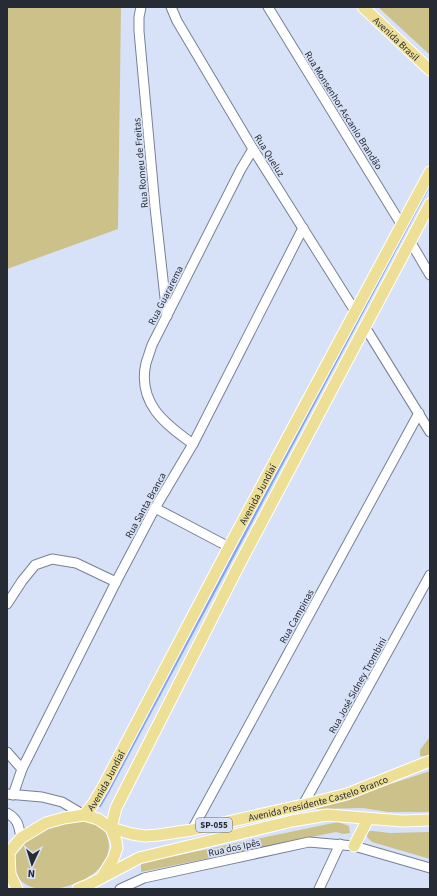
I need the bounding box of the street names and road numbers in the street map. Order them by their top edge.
street label: Avenida Brasil [370,14,422,65]
street label: Rua Monsenhor Ascanio Brandão [301,48,386,173]
street label: Rua Romeu de Freitas [130,117,152,209]
street label: Rua Queluz [251,132,288,179]
street label: Rua Guararema [145,263,187,327]
street label: Avenida Jundiaí [236,461,280,527]
street label: Rua Santa Branca [122,470,170,541]
street label: Rua Campinas [276,587,318,646]
street label: Rua José Sidney Trombini [326,635,390,736]
street label: Avenida Jundiaí [84,748,129,814]
street label: Avenida Presidente Castelo Branco [247,772,390,825]
road number: SP-055 [196,818,232,832]
street label: Rua dos Ipês [207,836,261,860]

